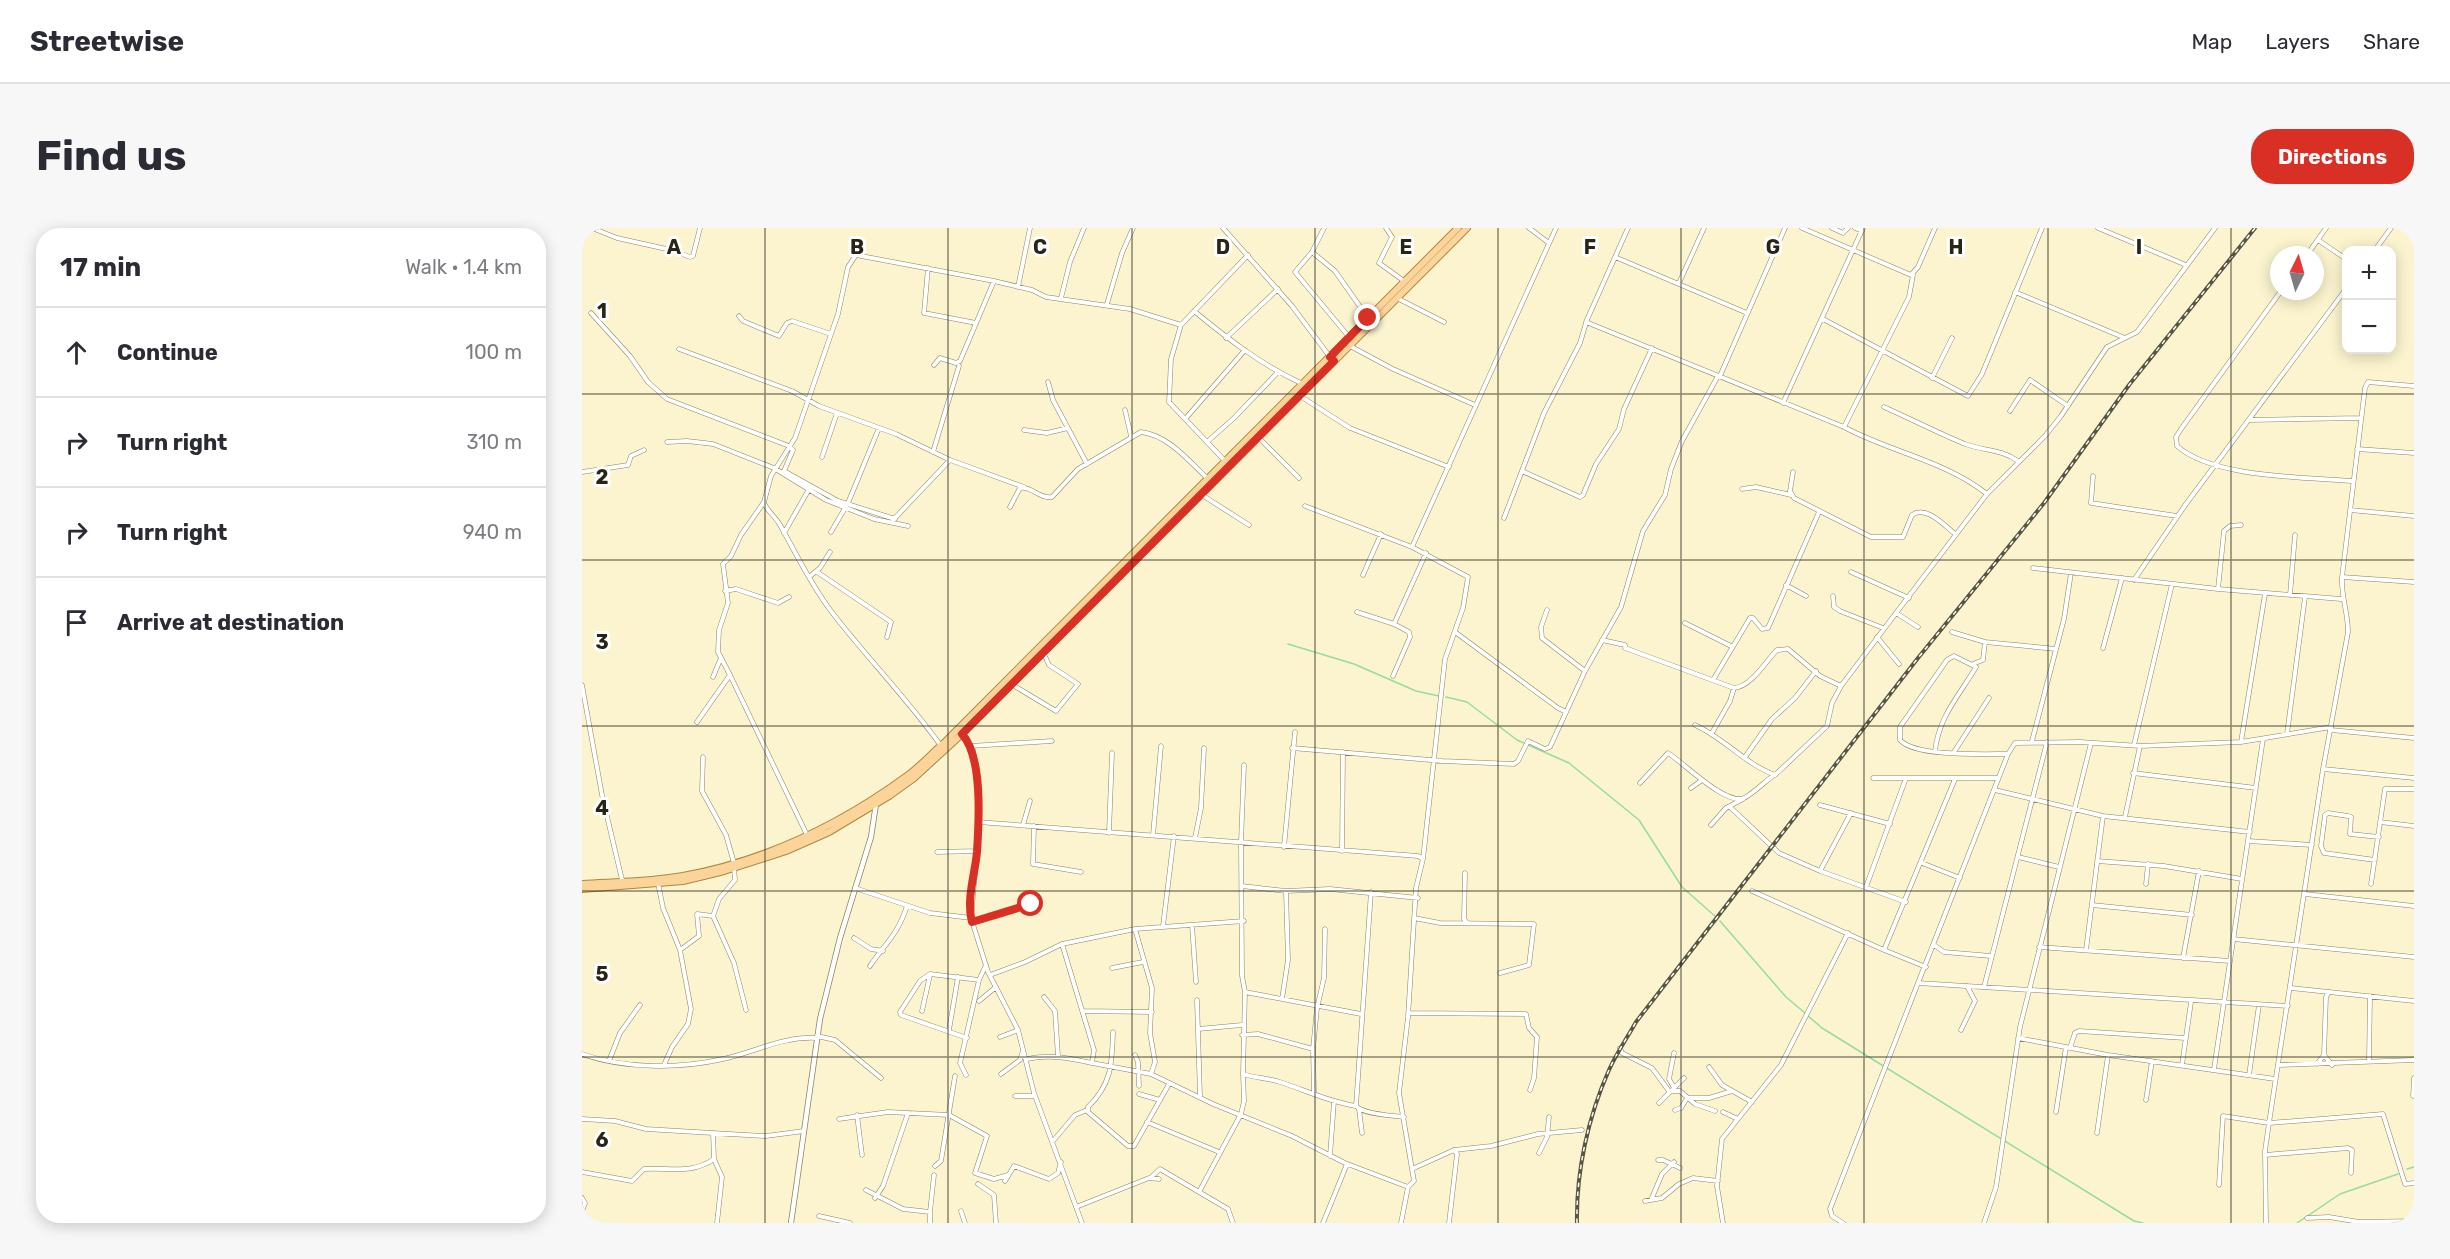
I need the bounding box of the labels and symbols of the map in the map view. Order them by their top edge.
text: A [667,235,682,259]
text: B [850,235,864,259]
text: C [1033,235,1047,259]
text: D [1216,235,1230,259]
text: E [1400,235,1412,259]
text: F [1584,235,1596,259]
text: G [1766,235,1780,259]
text: H [1949,235,1963,259]
text: I [2136,235,2142,259]
north arrow [2270,246,2324,300]
text: 1 [597,299,607,323]
route end [1354,304,1380,330]
text: 2 [596,465,609,489]
text: 3 [595,630,609,654]
text: 4 [595,796,609,820]
route start [1017,890,1043,916]
text: 5 [596,962,609,986]
text: 6 [595,1128,609,1152]

